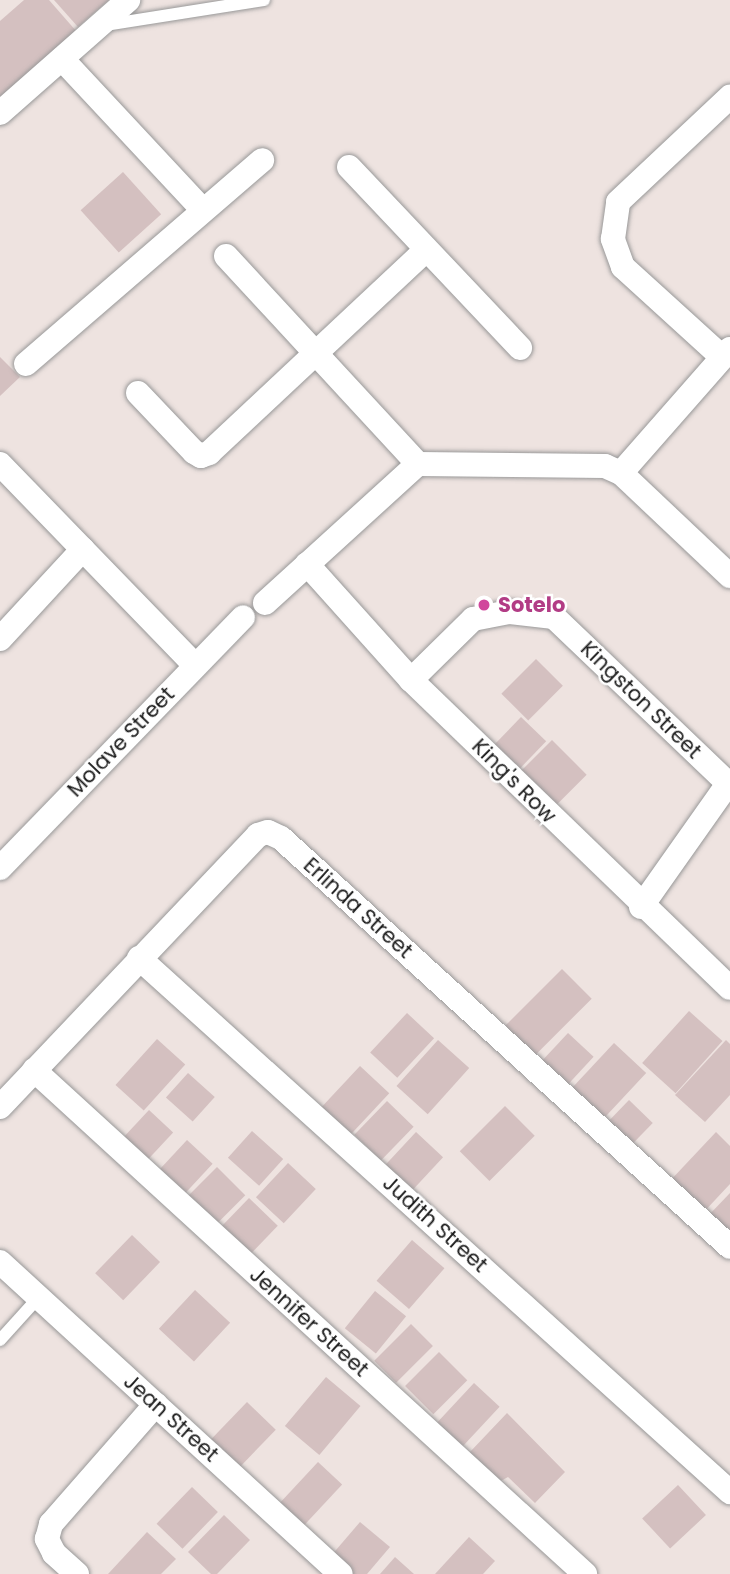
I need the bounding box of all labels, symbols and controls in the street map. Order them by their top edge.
place label: Sotelo [498,592,565,618]
marker: Sotelo [476,597,492,613]
street label: Kingston Street [575,636,707,764]
street label: Molave Street [62,682,180,802]
street label: King's Row [467,734,561,828]
street label: Erlinda Street [298,853,418,963]
street label: Judith Street [377,1170,493,1278]
street label: Jennifer Street [244,1262,374,1382]
street label: Jean Street [118,1369,224,1467]

